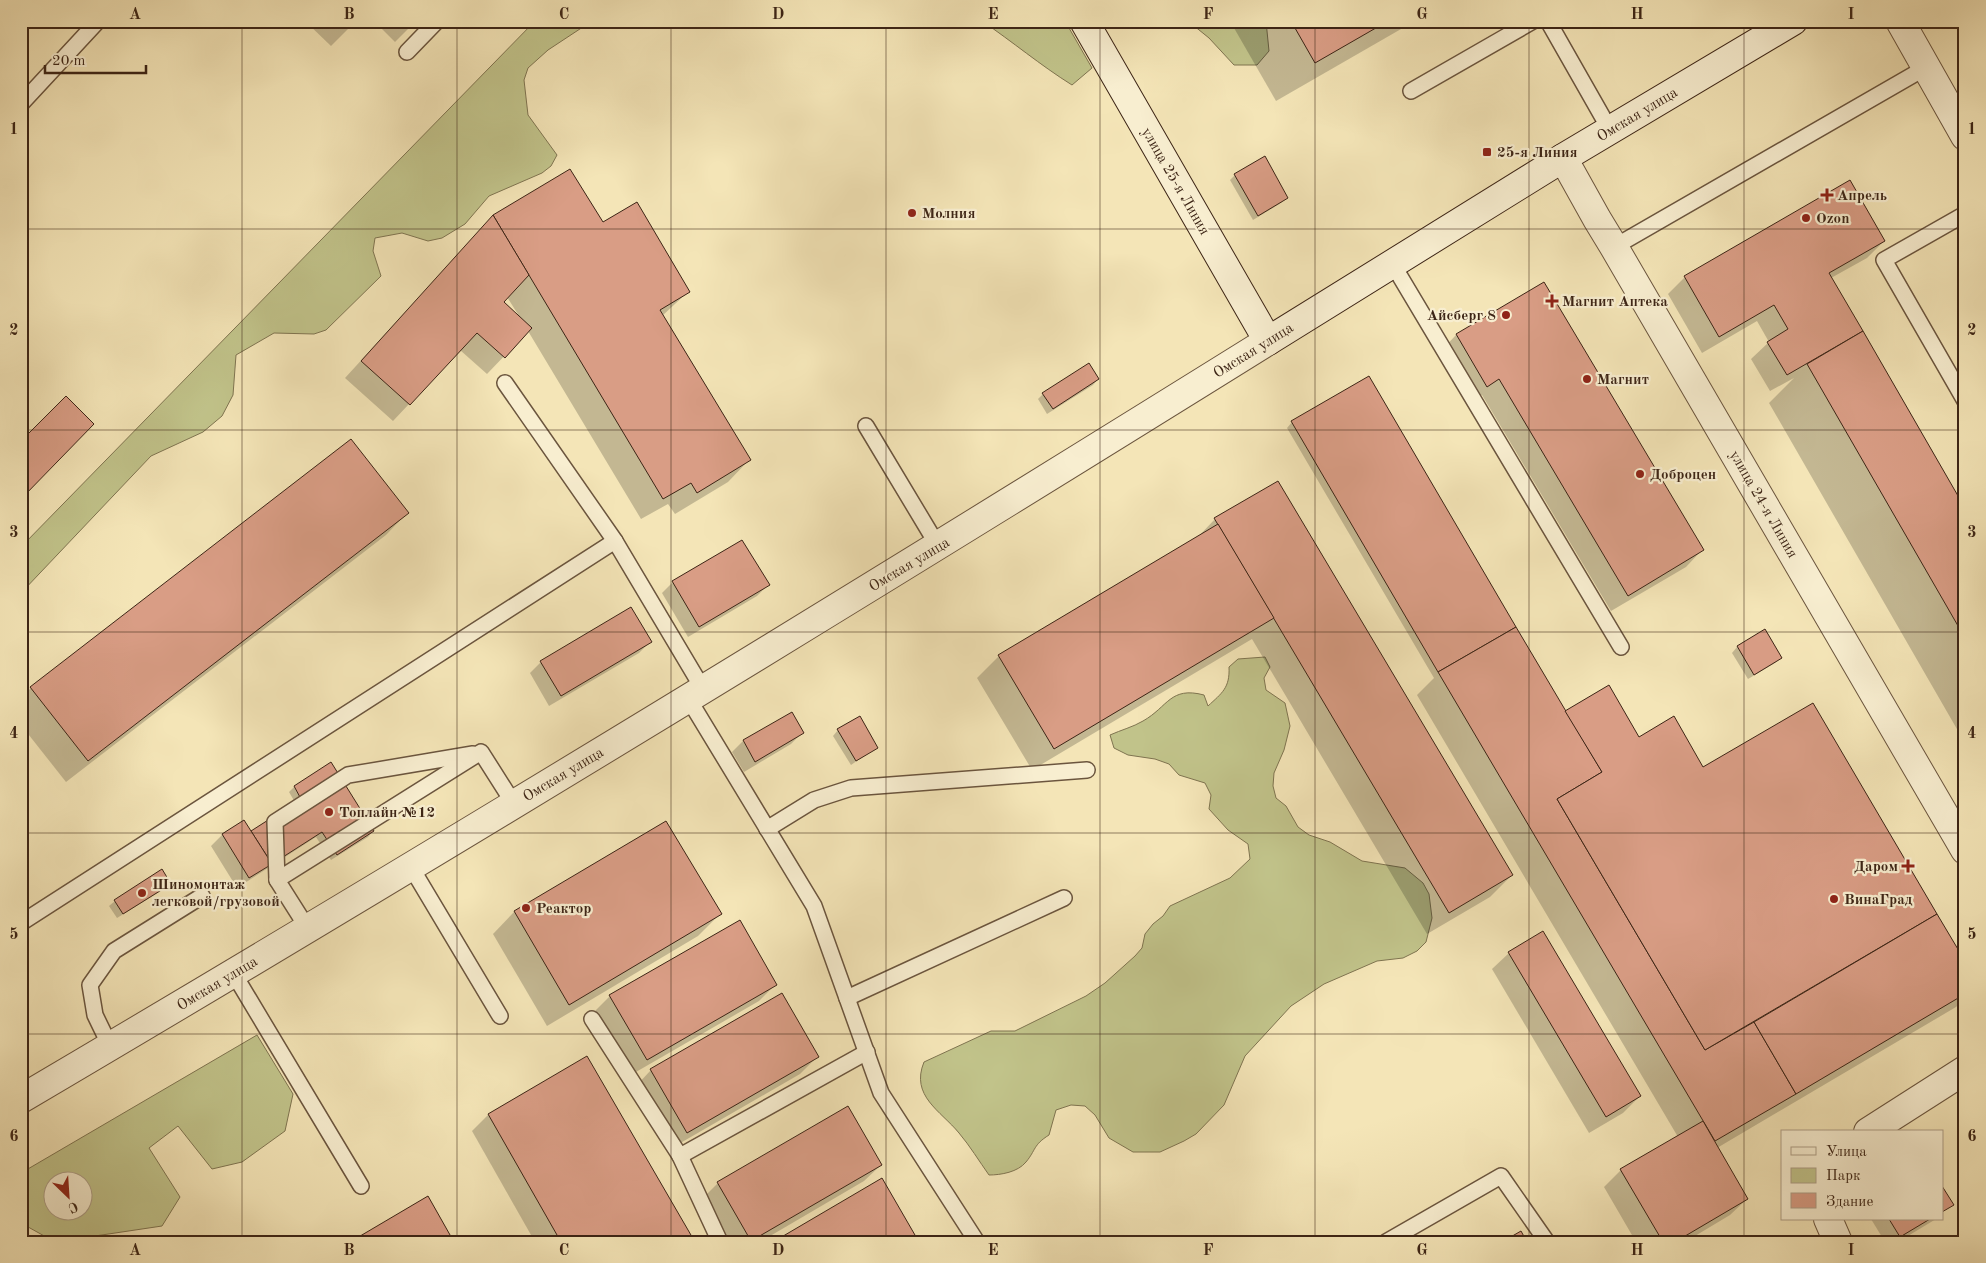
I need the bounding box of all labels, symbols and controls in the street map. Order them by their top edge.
text: A [129,7,141,23]
text: B [343,7,355,23]
text: C [559,7,569,23]
text: D [772,7,784,23]
text: E [987,7,999,23]
text: F [1203,7,1214,23]
text: G [1416,7,1428,23]
text: H [1630,7,1644,23]
text: I [1847,7,1855,23]
scale bar [45,42,146,74]
text: 20 m [52,54,86,69]
street label: Омская улица [1595,85,1681,145]
text: 1 [9,122,19,138]
text: 1 [1967,122,1977,138]
street label: улица 25-я Линия [1138,125,1212,238]
marker: 25-я Линия [1481,146,1493,158]
place label: 25-я Линия [1497,146,1578,161]
marker: Апрель [1821,189,1833,201]
place label: Апрель [1837,189,1887,204]
marker: Молния [906,207,918,219]
place label: Молния [922,207,975,222]
marker: Ozon [1800,212,1812,224]
place label: Ozon [1816,212,1849,227]
marker: Магнит Аптека [1546,295,1558,307]
place label: Магнит Аптека [1562,295,1668,310]
place label: Айсберг 8 [1427,309,1496,324]
marker: Айсберг 8 [1500,309,1512,321]
street label: Омская улица [1211,320,1297,382]
text: 2 [9,323,19,339]
text: 2 [1967,323,1977,339]
marker: Магнит [1581,373,1593,385]
place label: Магнит [1597,373,1649,388]
street label: улица 24-я Линия [1726,448,1800,561]
marker: Доброцен [1634,468,1646,480]
place label: Доброцен [1650,468,1716,483]
text: 3 [9,525,19,541]
text: 3 [1967,525,1977,541]
street label: Омская улица [867,535,953,595]
text: 4 [9,726,19,742]
text: 4 [1967,726,1977,742]
street label: Омская улица [521,745,607,805]
marker: Топлайн №12 [323,806,335,818]
place label: Топлайн №12 [339,806,435,821]
place label: Даром [1854,860,1898,875]
marker: Даром [1902,860,1914,872]
place label: Шиномонтаж легковой/грузовой [152,878,280,910]
marker: Шиномонтаж легковой/грузовой [136,887,148,899]
marker: ВинаГрад [1828,893,1840,905]
place label: ВинаГрад [1844,893,1913,908]
marker: Реактор [520,902,532,914]
place label: Реактор [536,902,591,917]
text: 5 [9,927,19,943]
text: 5 [1967,927,1977,943]
street label: Омская улица [175,954,261,1014]
text: 6 [9,1129,19,1145]
text: 6 [1967,1129,1977,1145]
legend [1781,1130,1944,1220]
text: Улица [1826,1145,1867,1160]
text: Парк [1826,1169,1861,1184]
north arrow [42,1170,92,1220]
text: Здание [1826,1195,1873,1210]
text: С [66,1199,80,1215]
text: A [129,1243,141,1259]
text: B [343,1243,355,1259]
text: C [559,1243,569,1259]
text: D [772,1243,784,1259]
text: E [987,1243,999,1259]
text: F [1203,1243,1214,1259]
text: G [1416,1243,1428,1259]
text: H [1630,1243,1644,1259]
text: I [1847,1243,1855,1259]

